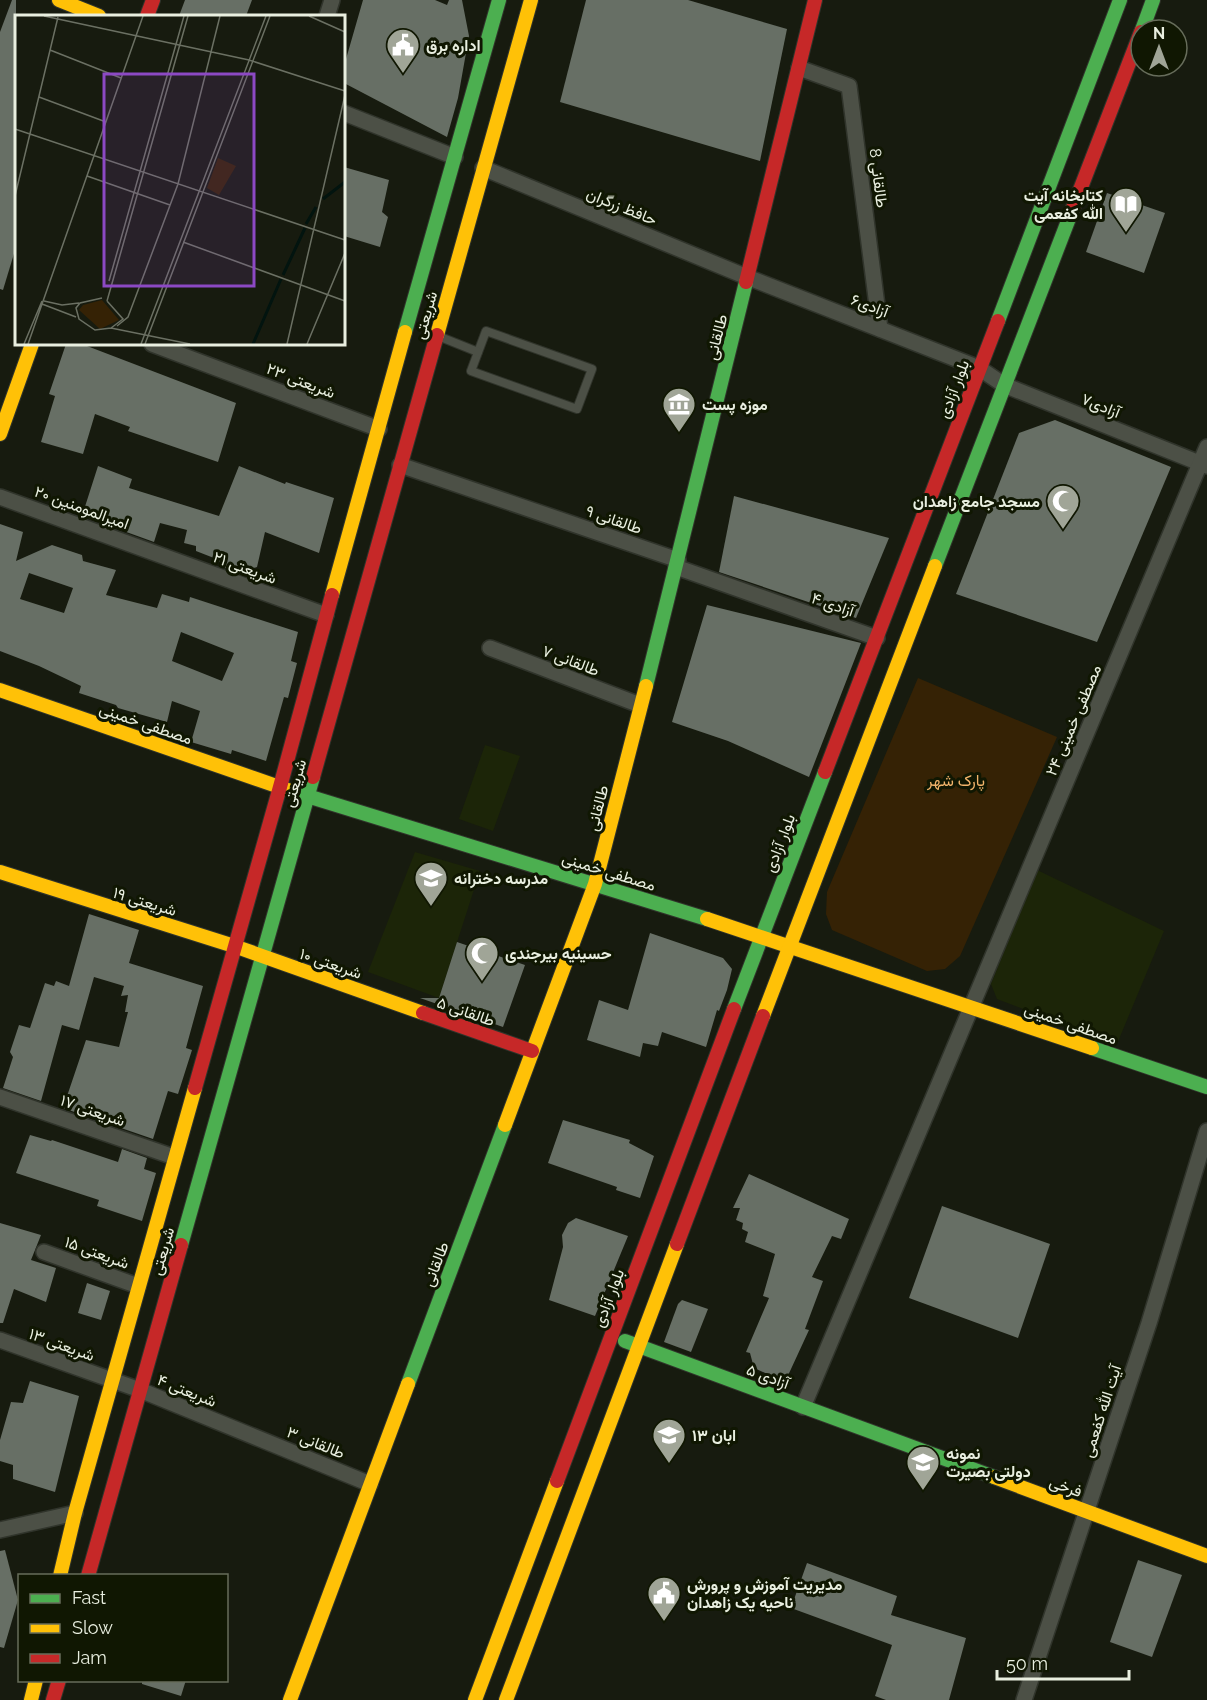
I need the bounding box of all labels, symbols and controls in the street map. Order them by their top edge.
inset map [15,15,345,345]
north arrow [1129,18,1189,78]
text: N [1153,24,1165,43]
public building icon: اداره برق [385,27,421,74]
place label: اداره برق [426,36,481,56]
street label: طالقانی 8 [864,147,892,209]
street label: حافظ زرگران [583,184,660,230]
place label: کتابخانه آیت الله کفعمی [1024,186,1103,223]
library icon: کتابخانه آیت الله کفعمی [1108,186,1144,233]
street label: شریعتی [410,289,442,342]
street label: آزادی۶ [848,290,892,323]
street label: طالقانی [702,312,732,362]
street label: بلوار آزادی [934,357,974,421]
street label: شریعتی ۲۳ [263,359,338,403]
museum icon: موزه پست [661,386,697,433]
street label: آزادی۷ [1078,389,1124,423]
place label: موزه پست [702,395,768,416]
street label: امیرالمومنین ۲۰ [32,482,132,534]
mosque icon: مسجد جامع زاهدان [1045,483,1081,530]
place label: مسجد جامع زاهدان [913,492,1040,513]
street label: طالقانی ۹ [583,501,644,539]
street label: شریعتی ۲۱ [210,547,279,589]
street label: آزادی ۴ [809,588,858,622]
street label: طالقانی ۷ [539,641,602,681]
street label: مصطفی خمینی ۲۴ [1042,662,1106,779]
street label: مصطفی خمینی [97,699,195,749]
street label: شریعتی [279,757,311,810]
park label: پارک شهر [926,771,985,792]
street label: طالقانی [583,783,613,833]
street label: بلوار آزادی [760,811,800,875]
street label: مصطفی خمینی [559,848,658,896]
school or university icon: مدرسه دخترانه [413,860,449,907]
place label: مدرسه دخترانه [454,869,549,889]
street label: شریعتی ۱۹ [110,883,179,921]
mosque icon: حسینیه بیرجندی [464,935,500,982]
street label: شریعتی ۱۰ [297,944,364,984]
place label: حسینیه بیرجندی [505,944,612,964]
street label: طالقانی ۵ [434,993,497,1031]
street label: مصطفی خمینی [1022,999,1120,1049]
street label: شریعتی ۱۷ [58,1091,128,1131]
street label: شریعتی [147,1225,179,1278]
street label: شریعتی ۱۵ [62,1232,132,1274]
street label: طالقانی [418,1239,454,1290]
street label: بلوار آزادی [589,1266,629,1330]
street label: شریعتی ۱۳ [26,1324,97,1366]
street label: آزادی ۵ [743,1360,793,1394]
street label: آیت الله کفعمی [1078,1361,1127,1460]
street label: شریعتی ۴ [154,1370,219,1412]
school or university icon: ۱۳ ابان [651,1417,687,1464]
street label: طالقانی ۳ [284,1422,348,1464]
place label: ۱۳ ابان [692,1426,736,1445]
school or university icon: نمونه دولتی بصیرت [905,1444,941,1491]
place label: نمونه دولتی بصیرت [946,1444,1031,1482]
street label: فرخی [1047,1472,1085,1502]
legend [18,1574,228,1682]
public building icon: مدیریت آموزش و پرورش ناحیه یک زاهدان [646,1575,682,1622]
place label: مدیریت آموزش و پرورش ناحیه یک زاهدان [687,1575,843,1613]
text: Fast [72,1587,106,1608]
text: Slow [72,1617,113,1638]
scale bar [997,1643,1129,1681]
text: Jam [72,1647,107,1668]
text: 50 m [1006,1653,1048,1674]

